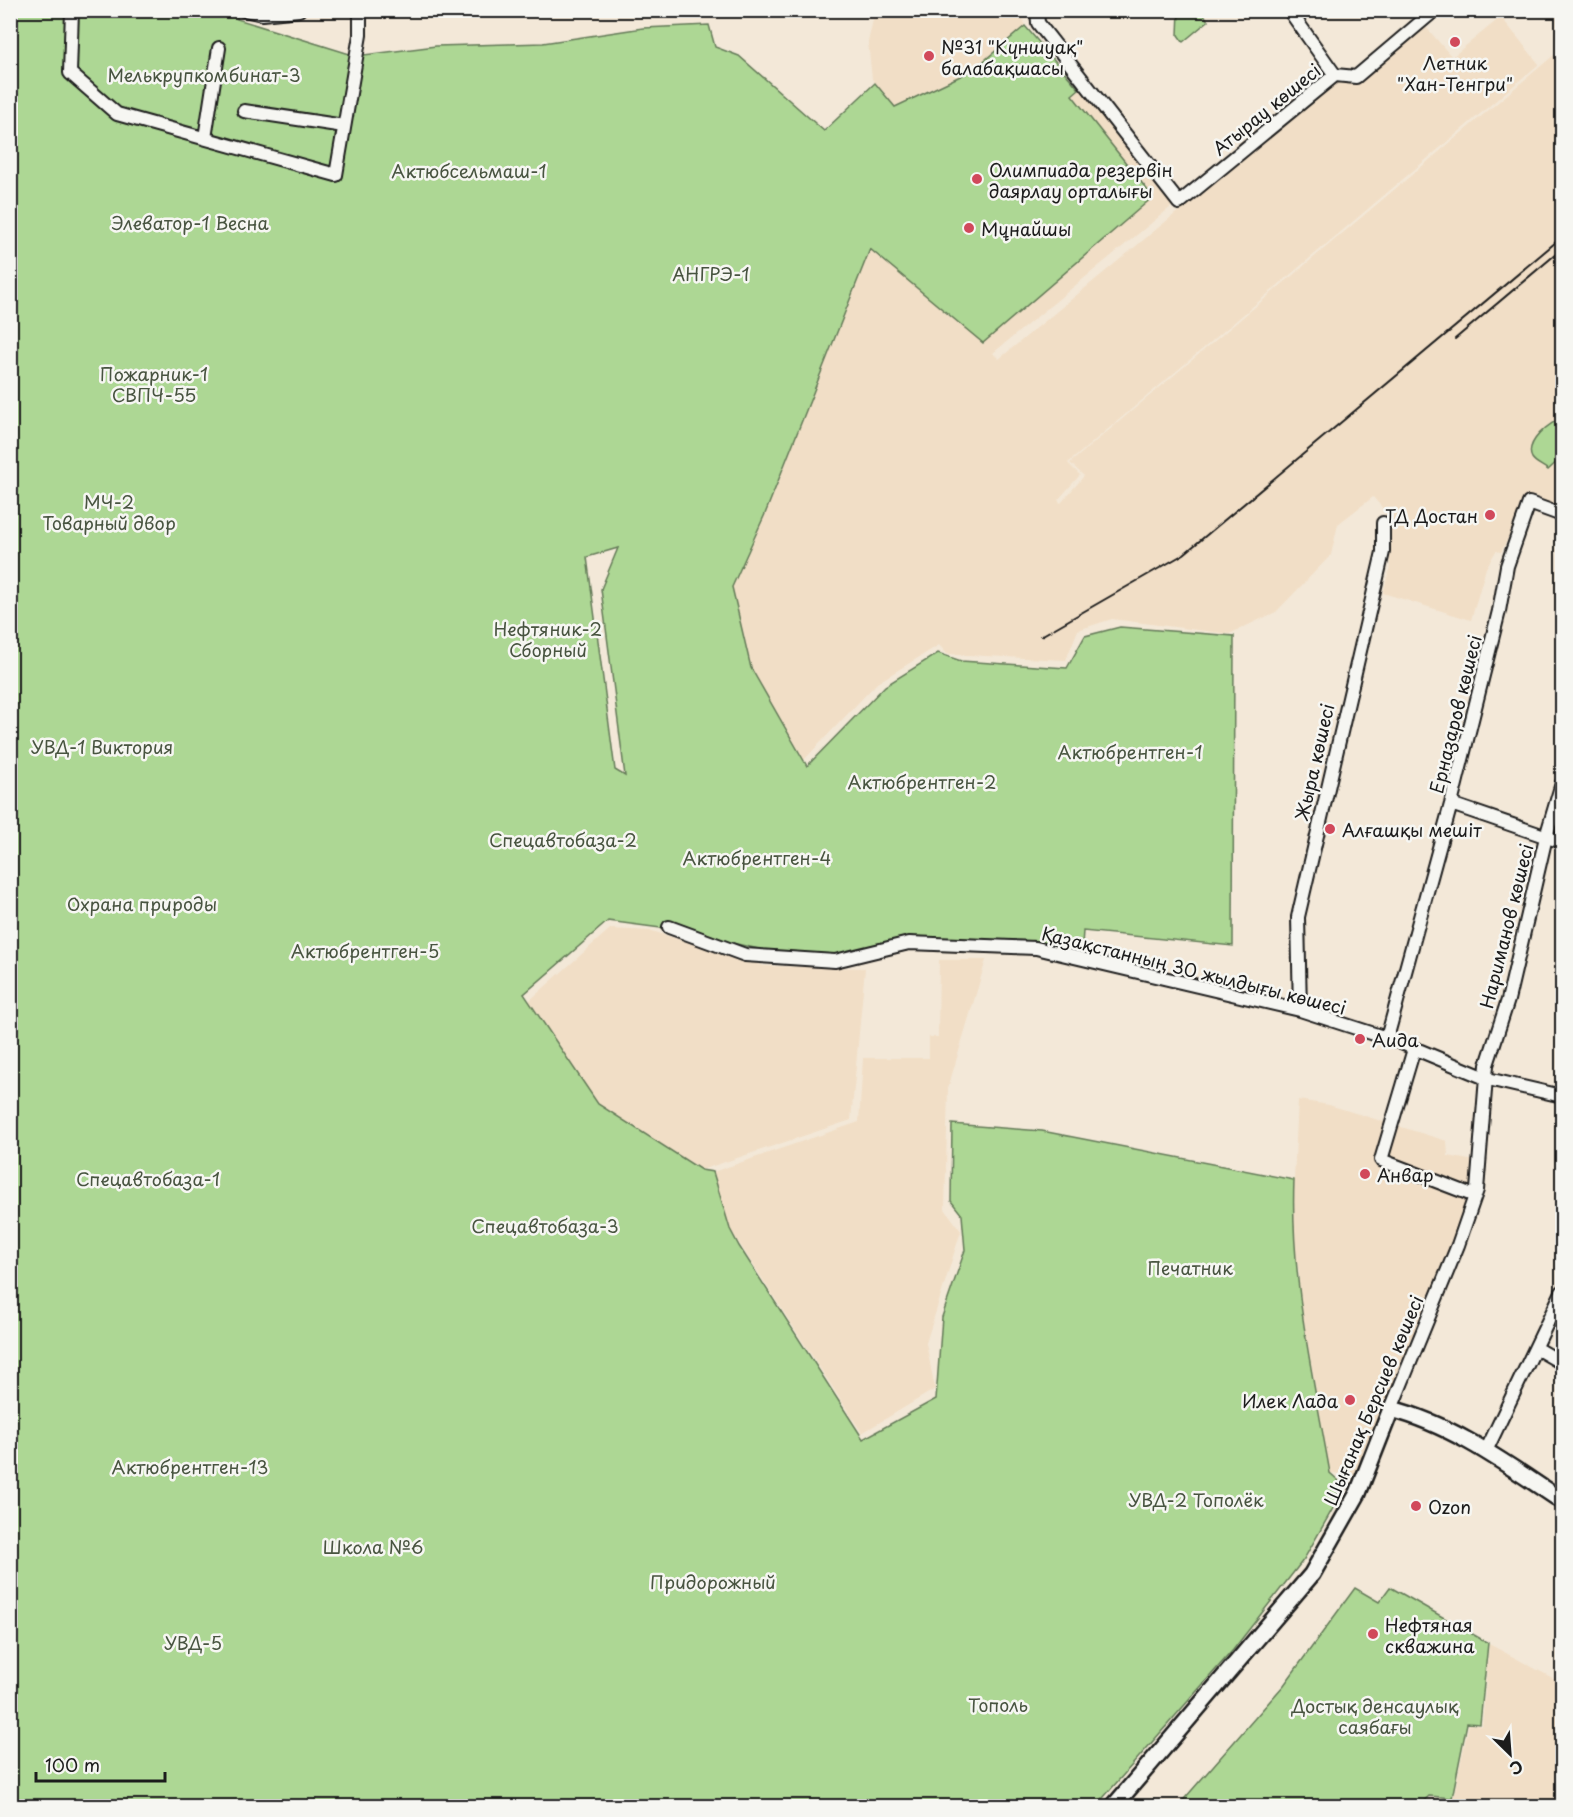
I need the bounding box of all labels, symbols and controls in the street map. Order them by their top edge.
place label: №31 "Күншуақ" балабақшасы [941,33,1083,81]
marker: Летник "Хан-Тенгри" [1448,35,1462,49]
marker: №31 "Күншуақ" балабақшасы [922,49,936,63]
place label: Летник "Хан-Тенгри" [1397,49,1513,97]
street label: Атырау көшесі [1206,57,1326,161]
park label: Мелькрупкомбинат-3 [107,61,301,88]
place label: Олимпиада резервін даярлау орталығы [989,156,1173,204]
park label: Актюбсельмаш-1 [391,157,547,184]
marker: Олимпиада резервін даярлау орталығы [970,172,984,186]
park label: Элеватор-1 Весна [111,209,270,236]
place label: Мұнайшы [981,215,1071,242]
marker: Мұнайшы [962,221,976,235]
park label: АНГРЭ-1 [672,260,750,287]
park label: Пожарник-1 СВПЧ-55 [100,360,208,408]
park label: МЧ-2 Товарный двор [42,488,176,536]
place label: ТД Достан [1385,502,1478,529]
marker: ТД Достан [1483,508,1497,522]
park label: Нефтяник-2 Сборный [494,615,602,663]
street label: Ерназаров көшесі [1422,632,1488,796]
street label: Жыра көшесі [1287,701,1341,823]
park label: УВД-1 Виктория [31,733,173,760]
park label: Актюбрентген-1 [1058,738,1202,765]
park label: Актюбрентген-2 [847,768,997,795]
place label: Алғашқы мешіт [1342,816,1482,843]
marker: Алғашқы мешіт [1323,822,1337,836]
park label: Спецавтобаза-2 [489,826,637,853]
street label: Нариманов көшесі [1472,841,1540,1011]
park label: Актюбрентген-4 [683,844,832,871]
park label: Охрана природы [67,890,217,917]
street label: Қазақстанның 30 жылдығы көшесі [1039,919,1349,1021]
park label: Актюбрентген-5 [291,937,439,964]
place label: Аида [1372,1026,1419,1053]
marker: Аида [1353,1032,1367,1046]
place label: Анвар [1377,1161,1434,1188]
park label: Спецавтобаза-1 [76,1165,220,1192]
marker: Анвар [1358,1167,1372,1181]
park label: Спецавтобаза-3 [471,1212,619,1239]
park label: Печатник [1147,1254,1233,1281]
street label: Шығанақ Берсиев көшесі [1316,1291,1430,1509]
place label: Илек Лада [1242,1387,1339,1414]
marker: Илек Лада [1343,1393,1357,1407]
park label: Актюбрентген-13 [112,1453,268,1480]
park label: УВД-2 Тополёк [1128,1486,1264,1513]
place label: Ozon [1428,1493,1471,1520]
marker: Ozon [1409,1499,1423,1513]
park label: Школа №6 [323,1533,423,1560]
park label: Придорожный [650,1568,776,1595]
place label: Нефтяная скважина [1385,1611,1475,1659]
marker: Нефтяная скважина [1366,1627,1380,1641]
park label: УВД-5 [164,1629,222,1656]
park label: Тополь [968,1691,1028,1718]
park label: Достық денсаулық саябағы [1291,1692,1459,1740]
north arrow [1480,1724,1540,1784]
scale bar [36,1745,165,1783]
text: 100 m [45,1751,100,1778]
text: С [1506,1755,1527,1782]

